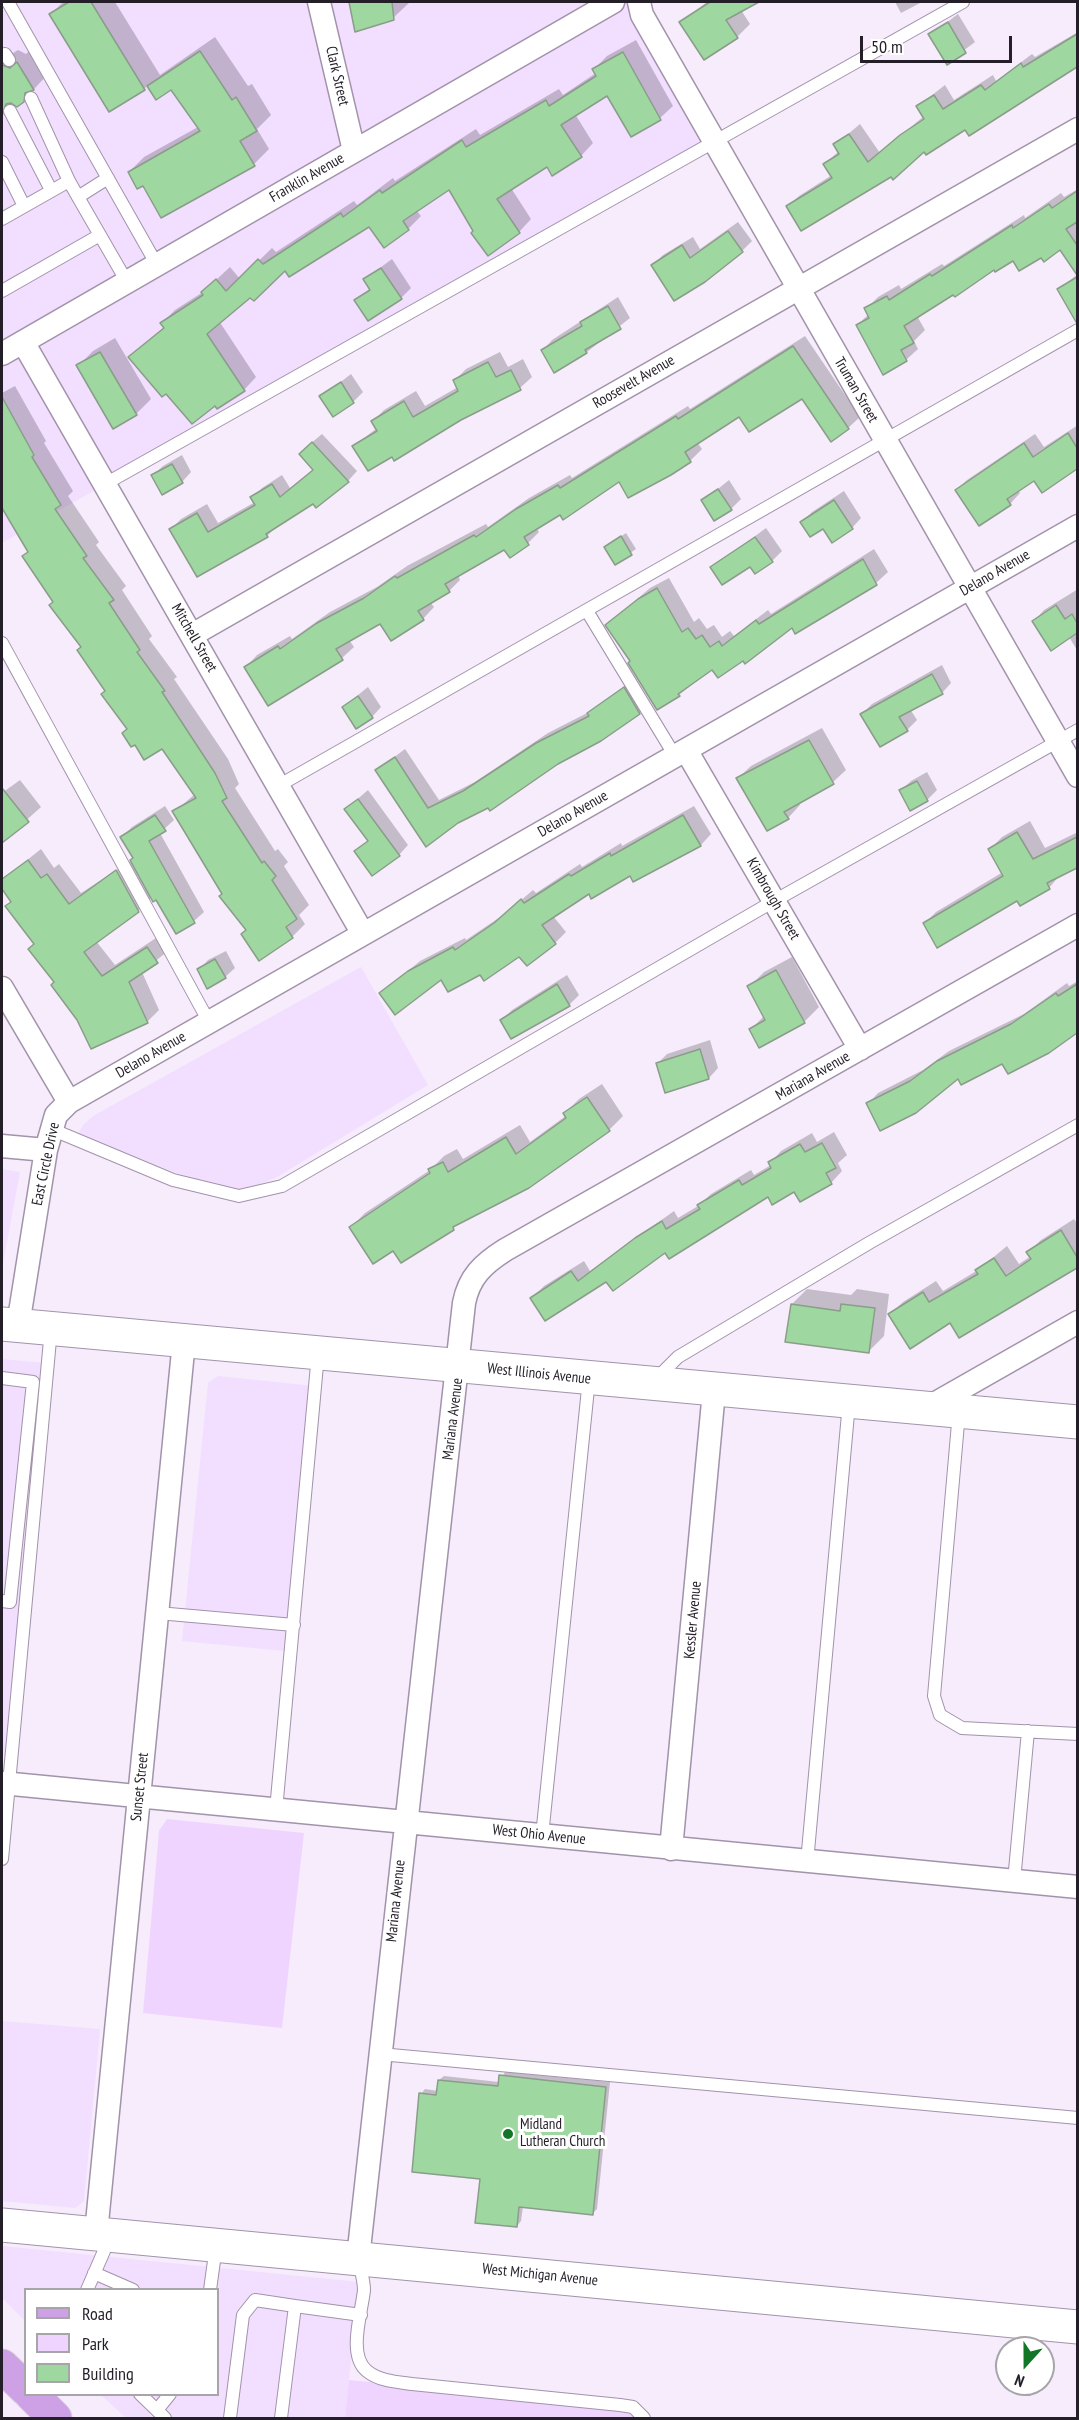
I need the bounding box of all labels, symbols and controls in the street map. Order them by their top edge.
scale bar [863,24,1014,62]
text: 50 m [871,35,903,58]
street label: Clark Street [321,44,353,108]
street label: Franklin Avenue [266,149,348,207]
street label: Roosevelt Avenue [590,351,678,413]
street label: Truman Street [830,354,882,426]
street label: Delano Avenue [957,546,1033,600]
street label: Mitchell Street [167,601,221,675]
street label: Delano Avenue [535,787,611,841]
street label: Kimbrough Street [742,855,804,943]
street label: Delano Avenue [113,1028,189,1082]
street label: Mariana Avenue [773,1048,853,1104]
street label: East Circle Drive [28,1121,64,1207]
street label: West Illinois Avenue [486,1360,592,1388]
street label: Mariana Avenue [439,1377,467,1461]
street label: Kessler Avenue [681,1580,705,1660]
street label: Sunset Street [127,1752,153,1822]
street label: West Ohio Avenue [491,1821,587,1849]
street label: Mariana Avenue [383,1859,409,1943]
place label: Midland Lutheran Church [520,2116,605,2151]
marker: Midland Lutheran Church [501,2127,515,2141]
street label: West Michigan Avenue [481,2260,599,2290]
legend [24,2288,219,2396]
text: Road [82,2302,113,2325]
text: Park [82,2332,109,2355]
north arrow [995,2336,1055,2396]
text: Building [82,2362,134,2385]
text: N [1012,2370,1027,2392]

